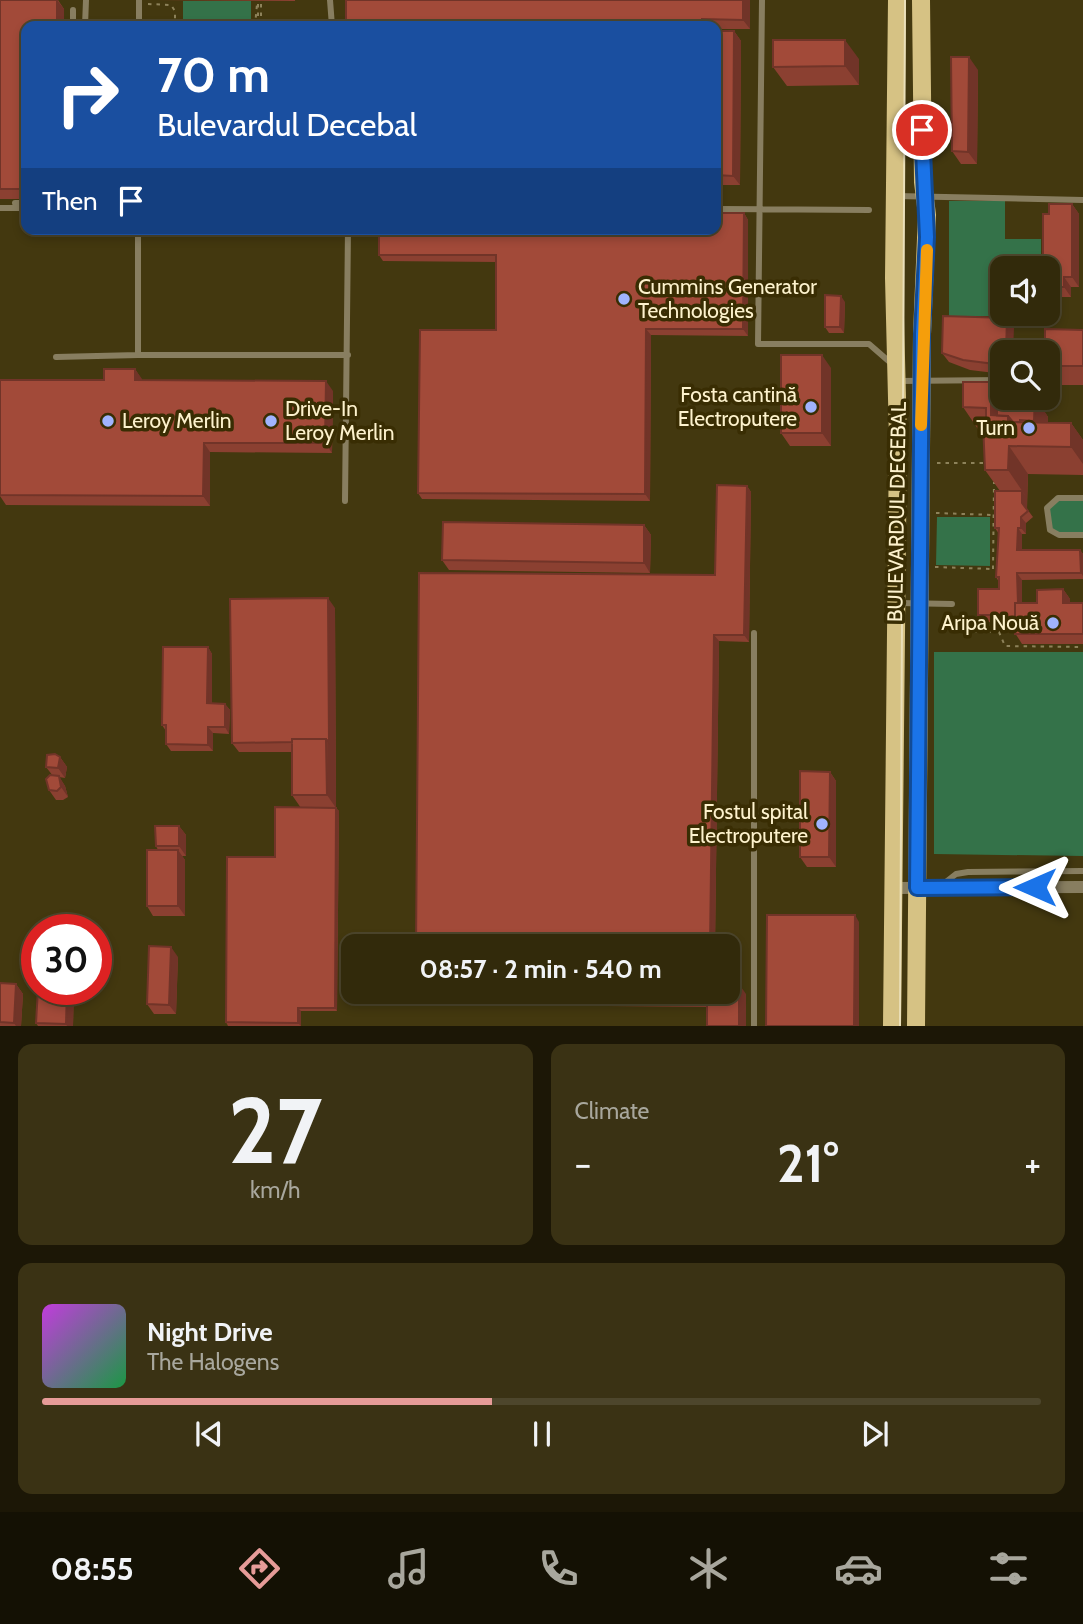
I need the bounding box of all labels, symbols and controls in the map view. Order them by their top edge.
text: 70 m [157,45,270,104]
icon: right [42,49,133,140]
pin [892,100,952,160]
text: Bulevardul Decebal [157,105,417,144]
icon: arrive [903,111,941,149]
icon: arrive [112,182,150,220]
text: Then [42,185,98,217]
map controls [990,256,1060,410]
button: sound [990,256,1060,326]
place label: Cummins Generator Technologies [638,274,817,323]
marker: Cummins Generator Technologies [616,291,632,307]
button: search [990,340,1060,410]
place label: Fosta cantină Electroputere [678,382,797,431]
place label: Drive-In Leroy Merlin [285,396,394,445]
marker: Fosta cantină Electroputere [803,399,819,415]
street label: BULEVARDUL DECEBAL [882,401,911,622]
place label: Leroy Merlin [122,408,231,433]
marker: Leroy Merlin [100,413,116,429]
marker: Drive-In Leroy Merlin [263,413,279,429]
place label: Turn [976,415,1015,440]
marker: Turn [1021,420,1037,436]
place label: Aripa Nouă [941,610,1039,635]
marker: Aripa Nouă [1045,615,1061,631]
place label: Fostul spital Electroputere [689,799,808,848]
marker: Fostul spital Electroputere [814,816,830,832]
position arrow [998,850,1072,924]
speed limit sign: 30 [21,914,112,1005]
text: 08:57 · 2 min · 540 m [419,953,662,985]
text: 27 [228,1075,323,1186]
text: Climate [575,1097,649,1125]
text: 21° [777,1132,839,1195]
text: − [575,1140,591,1187]
text: + [1024,1140,1041,1187]
text: km/h [250,1176,300,1204]
text: Night Drive [147,1316,273,1348]
text: The Halogens [147,1348,279,1376]
icon: previous [190,1415,228,1453]
icon: pause [523,1415,561,1453]
icon: next [856,1415,894,1453]
icon: directions [235,1544,284,1593]
icon: music [384,1544,433,1593]
icon: phone [534,1544,583,1593]
icon: climate [684,1544,733,1593]
icon: car [834,1544,883,1593]
icon: filters [984,1544,1033,1593]
text: 08:55 [50,1549,134,1588]

